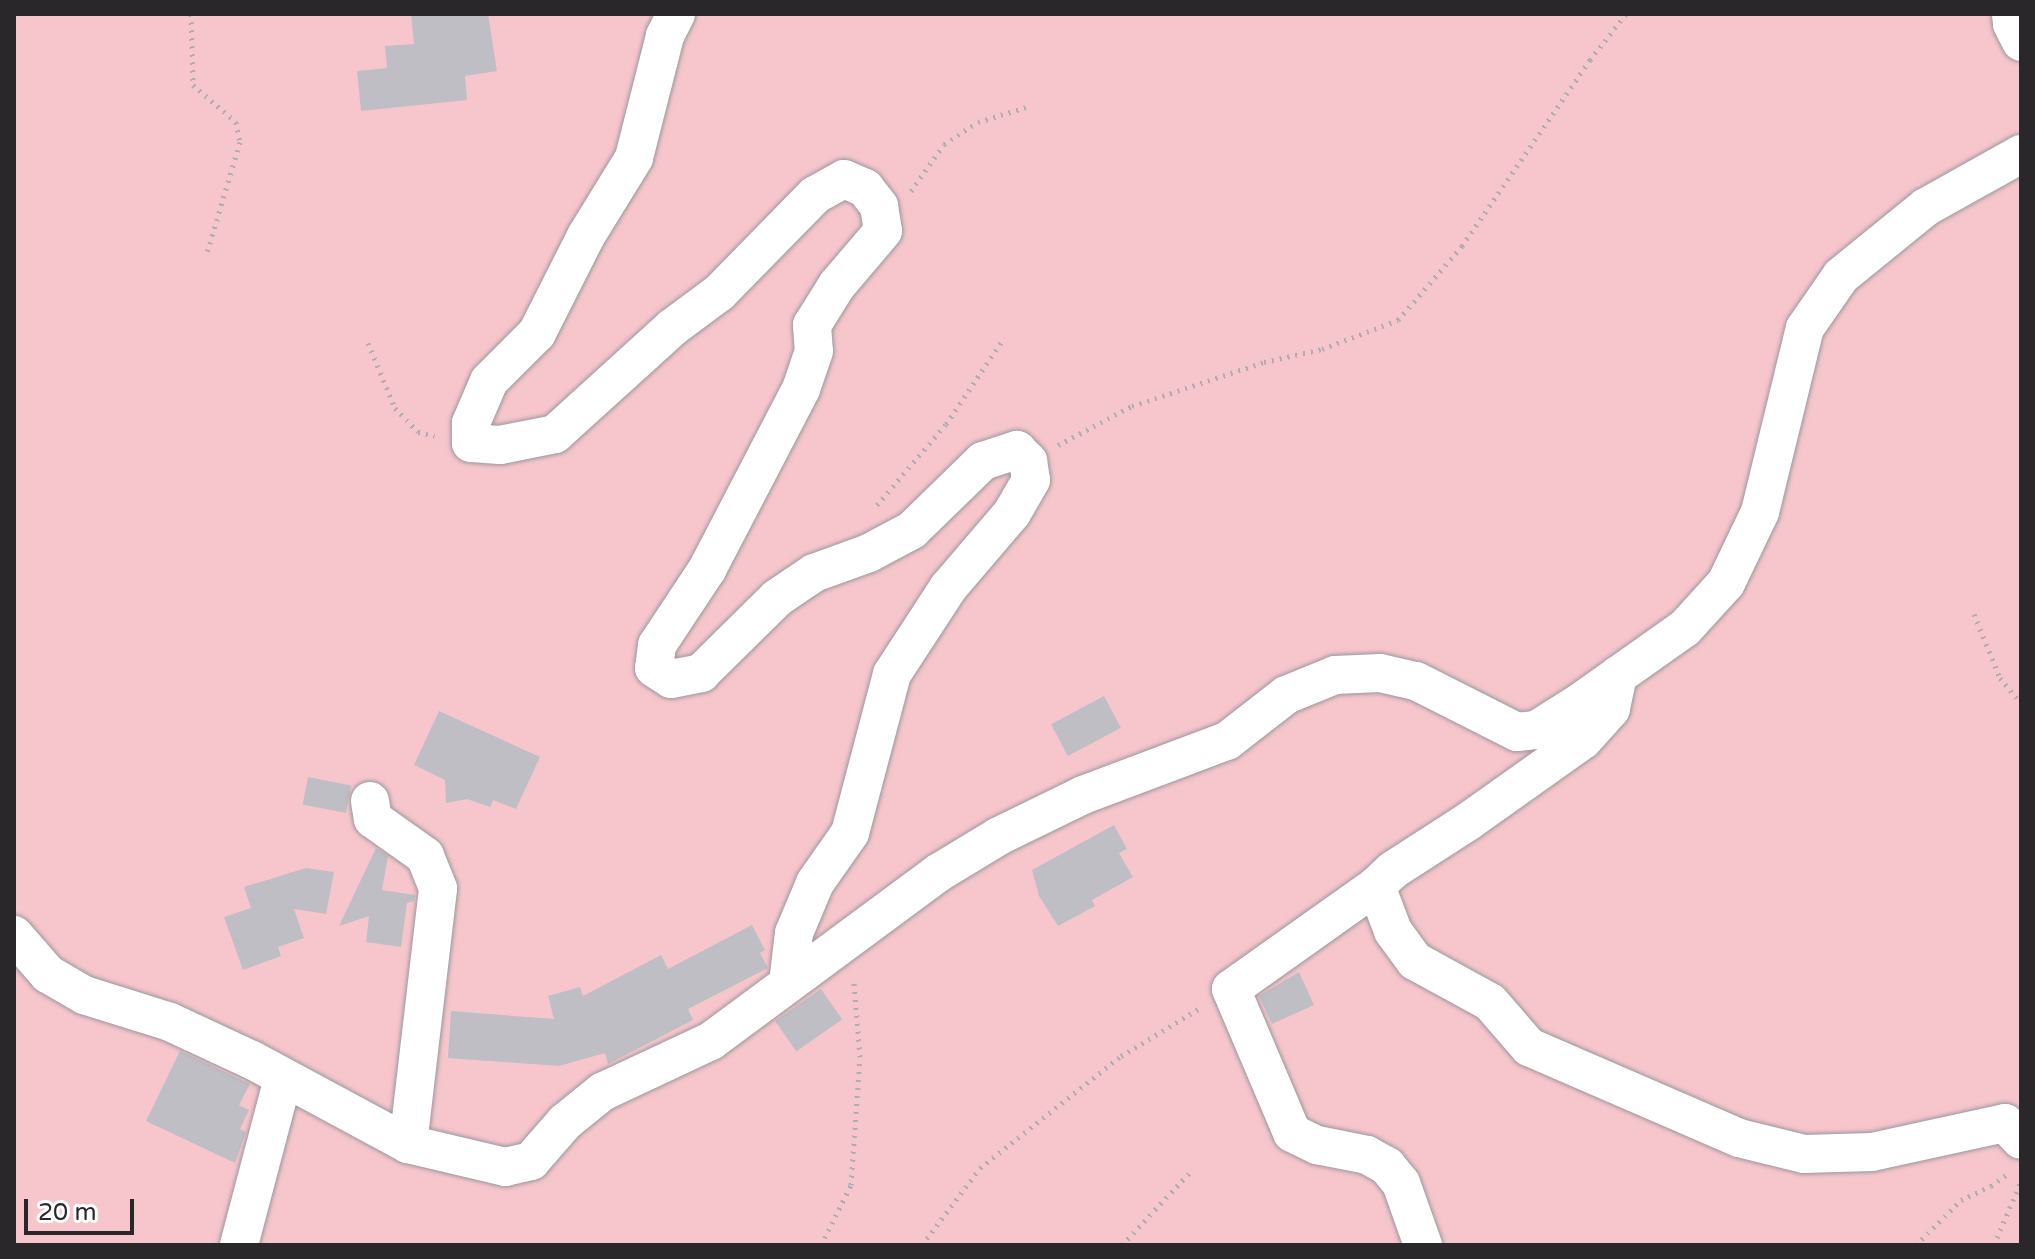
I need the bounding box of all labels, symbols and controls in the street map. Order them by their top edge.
scale bar [28,1183,138,1233]
text: 20 m [38,1198,96,1227]

